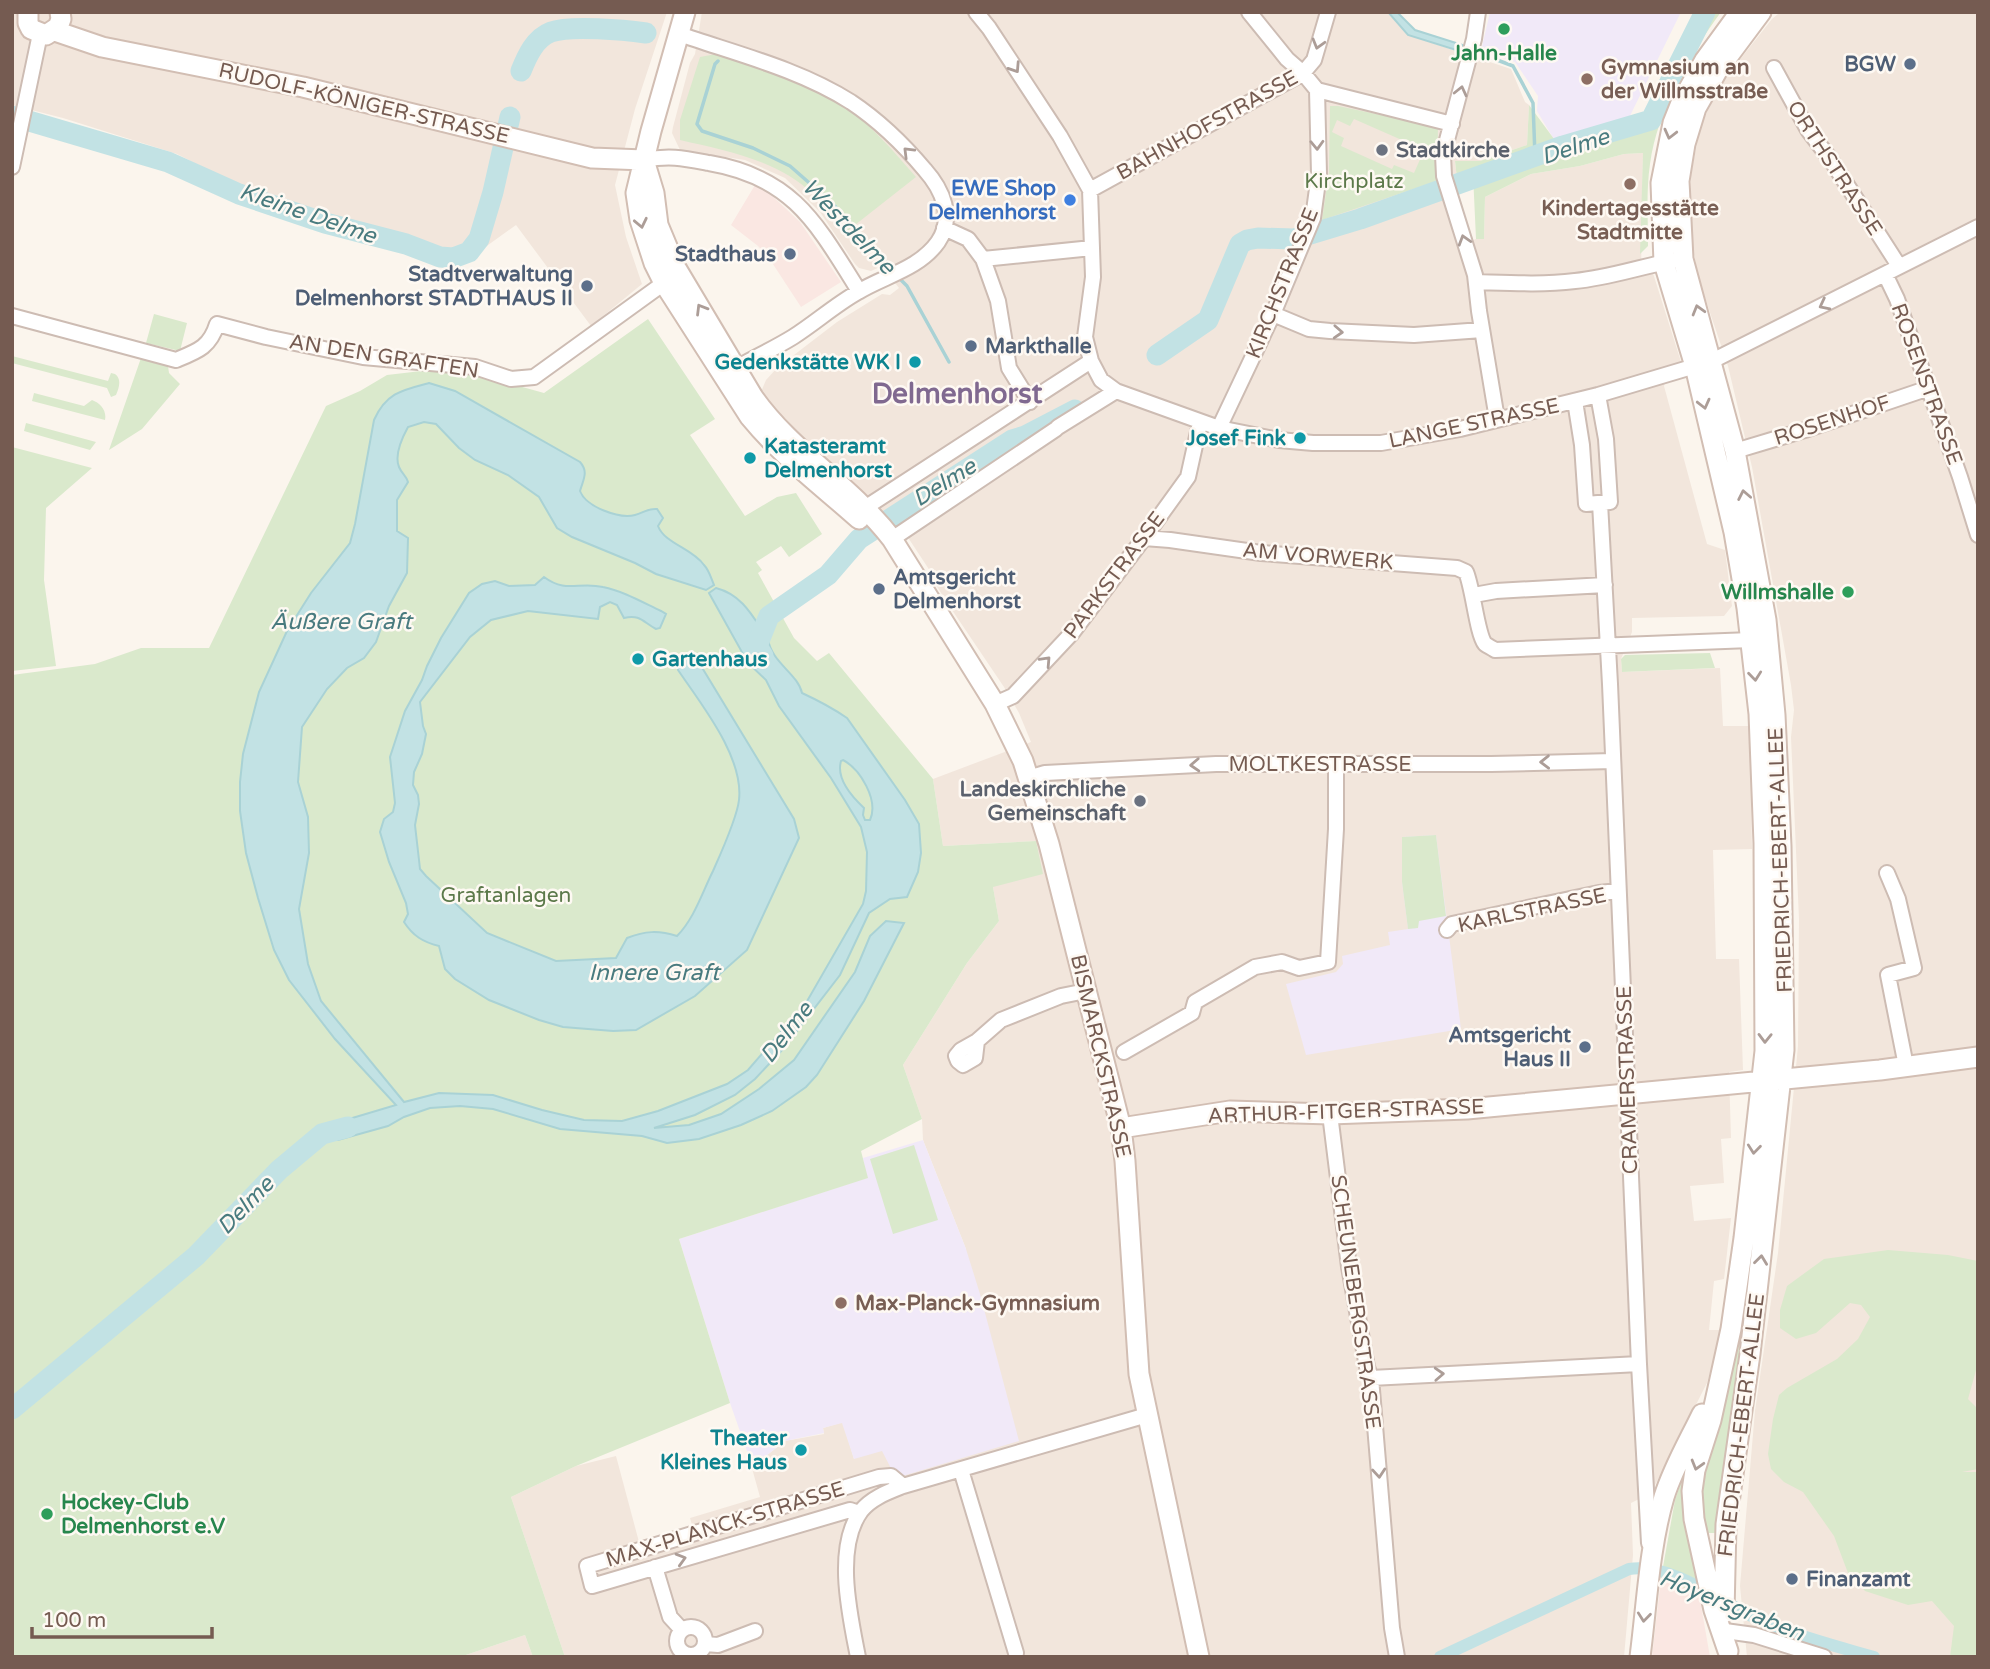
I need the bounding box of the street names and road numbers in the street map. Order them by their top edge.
street label: RUDOLF-KÖNIGER-STRASSE [216,58,512,149]
street label: BAHNHOFSTRASSE [1112,65,1302,186]
street label: ORTHSTRASSE [1782,96,1887,240]
street label: KIRCHSTRASSE [1241,204,1324,362]
street label: ROSENSTRASSE [1886,300,1967,468]
street label: AN DEN GRAFTEN [287,329,481,384]
street label: ROSENHOF [1771,390,1894,451]
street label: LANGE STRASSE [1387,393,1562,454]
street label: PARKSTRASSE [1058,507,1170,644]
street label: AM VORWERK [1241,537,1394,576]
street label: FRIEDRICH-EBERT-ALLEE [1763,727,1798,993]
street label: MOLTKESTRASSE [1228,752,1412,777]
street label: KARLSTRASSE [1456,883,1609,938]
street label: BISMARCKSTRASSE [1065,952,1136,1160]
street label: CRAMERSTRASSE [1612,985,1643,1175]
street label: ARTHUR-FITGER-STRASSE [1207,1094,1485,1129]
street label: SCHEUNEBERGSTRASSE [1325,1173,1386,1431]
street label: FRIEDRICH-EBERT-ALLEE [1713,1292,1770,1558]
street label: MAX-PLANCK-STRASSE [603,1476,848,1573]

